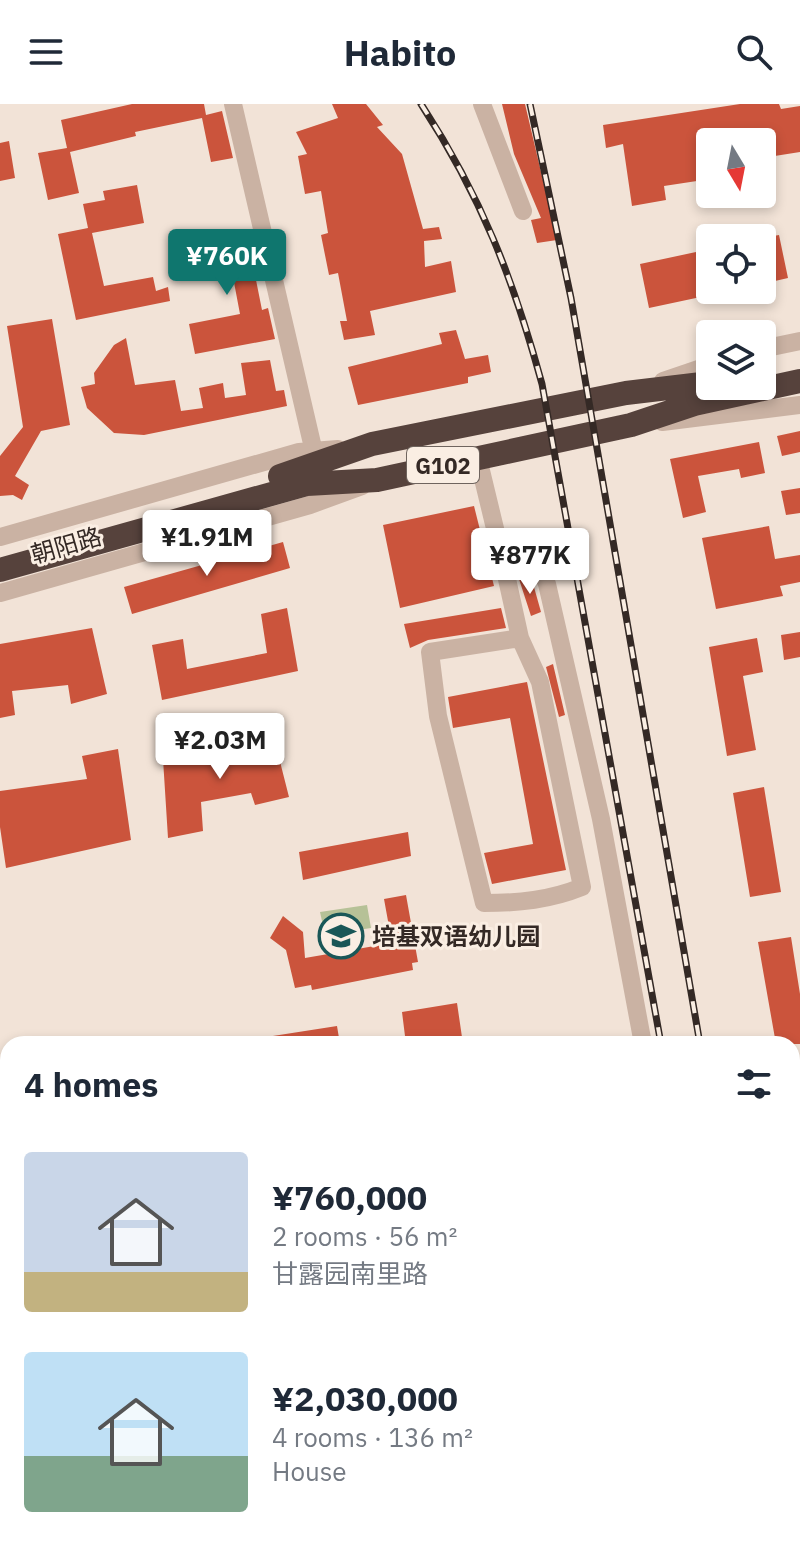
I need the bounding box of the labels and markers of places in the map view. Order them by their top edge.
pin: ¥760K [171,229,283,297]
pin: ¥1.91M [142,510,272,578]
pin: ¥877K [474,528,586,596]
pin: ¥2.03M [155,713,285,781]
school or university icon: 培基双语幼儿园 [317,912,365,960]
place label: 培基双语幼儿园 [372,920,540,952]

